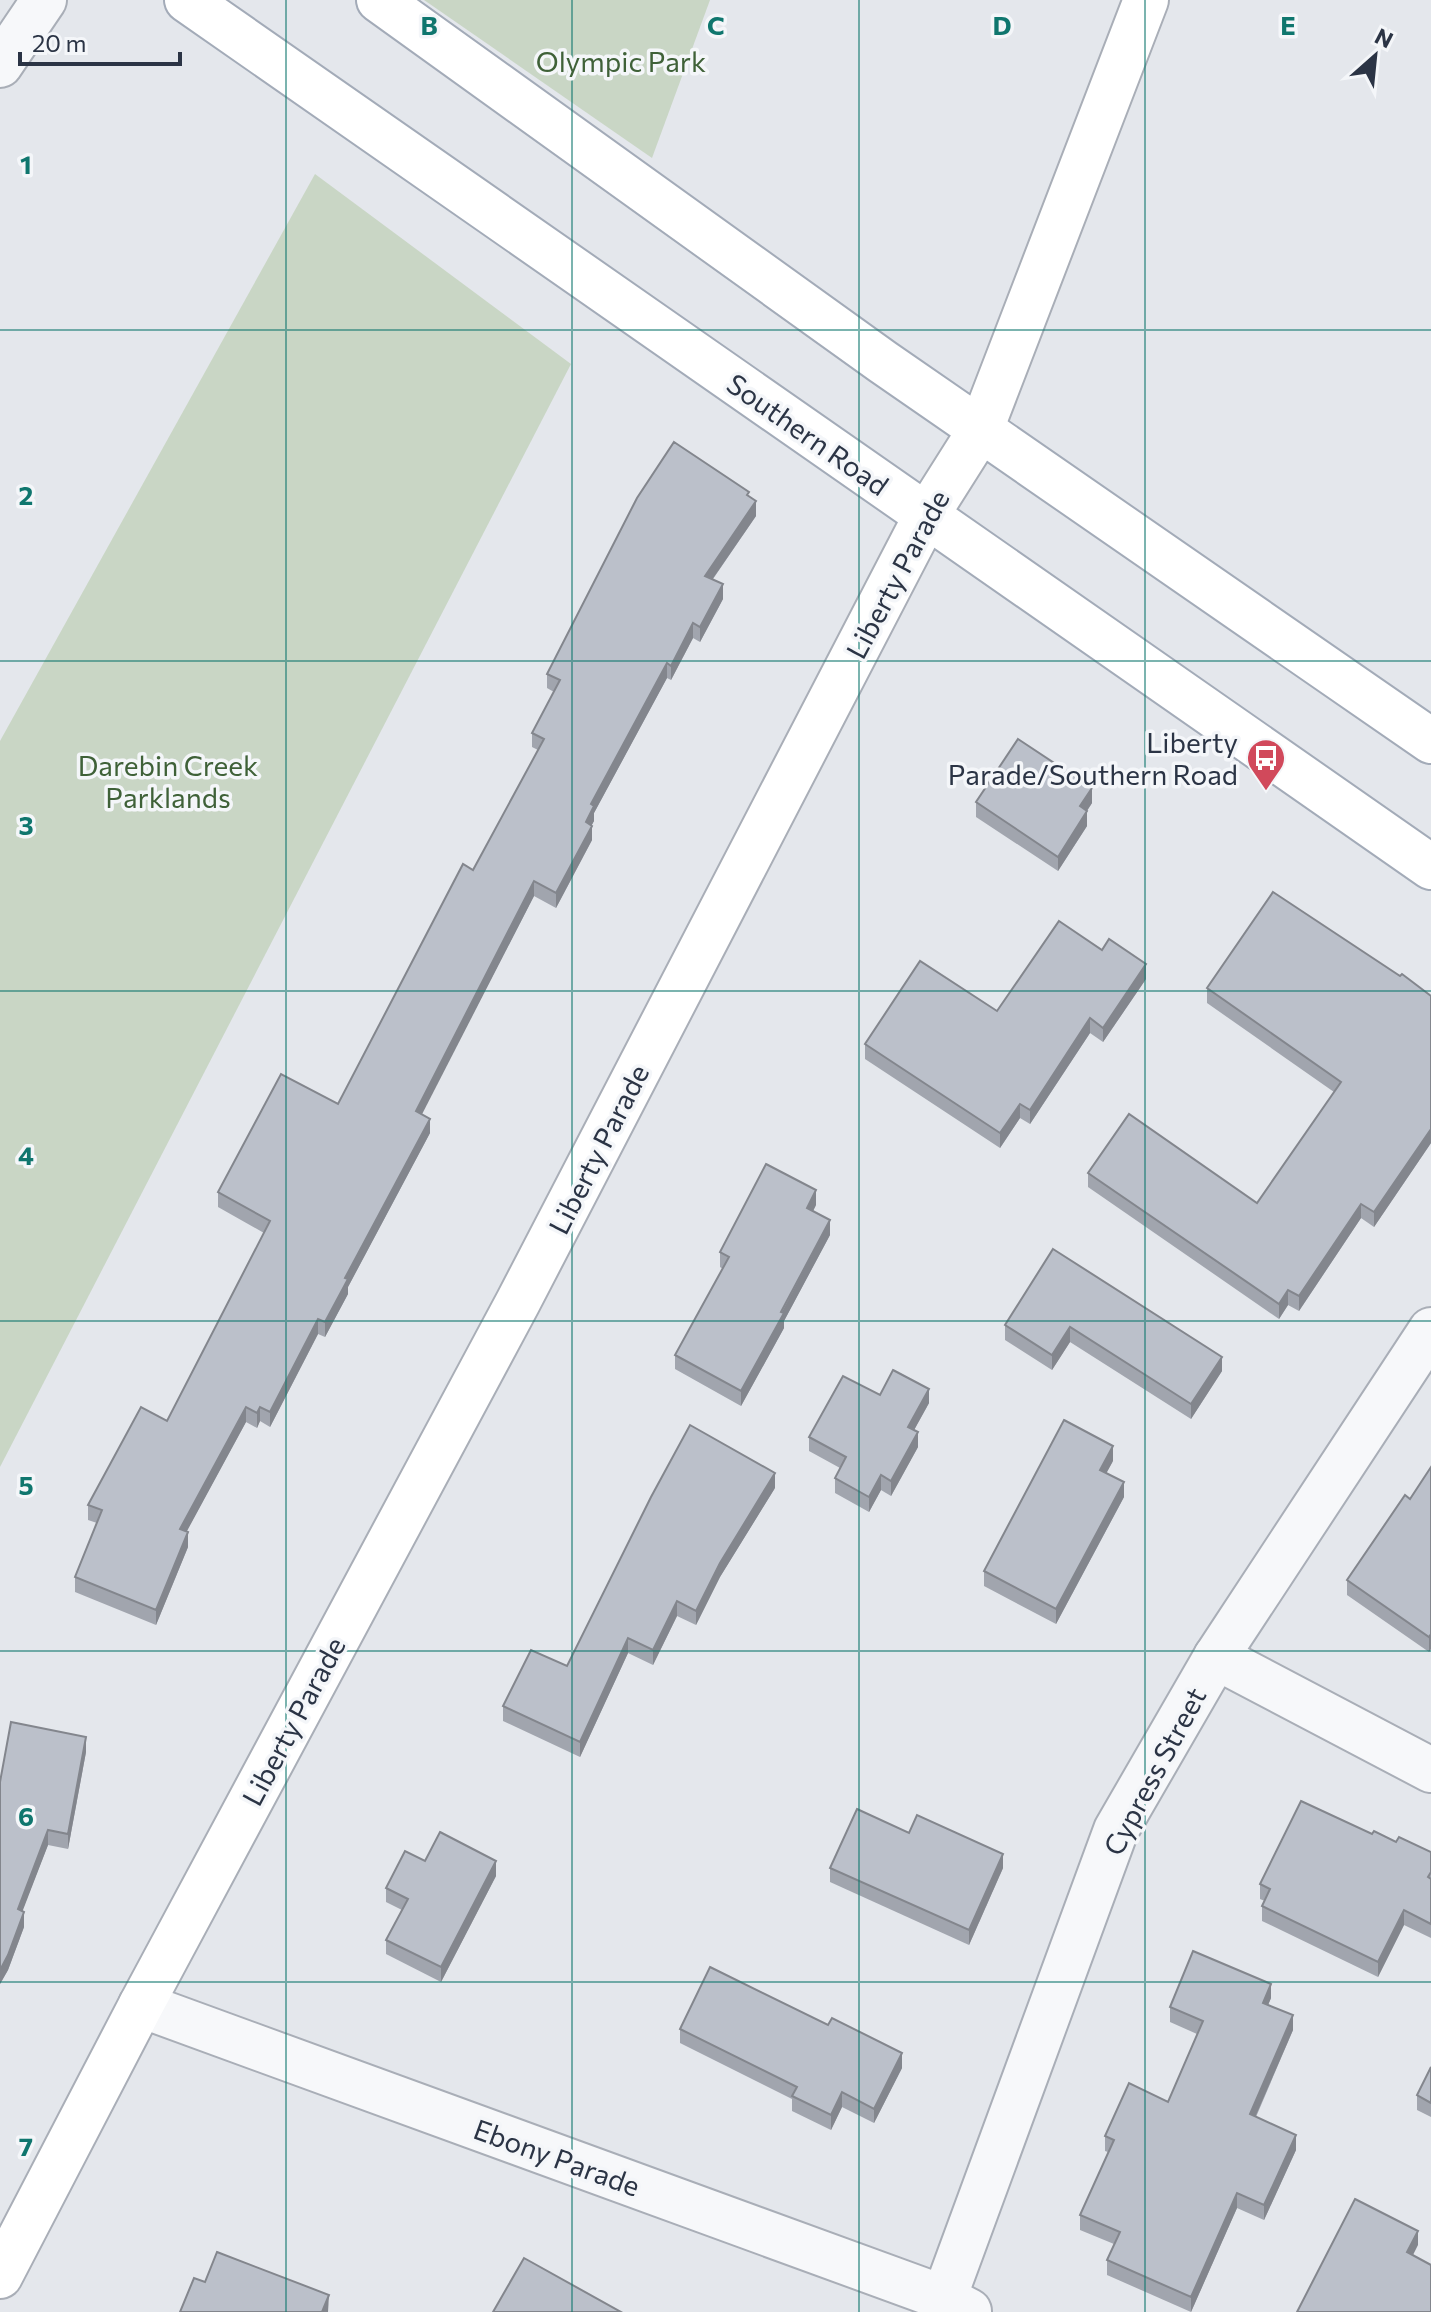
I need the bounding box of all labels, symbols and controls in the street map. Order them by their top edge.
text: B [420,9,438,40]
text: C [707,9,725,40]
text: D [992,9,1012,40]
text: E [1280,9,1296,40]
scale bar [20,16,180,66]
north arrow [1335,16,1415,96]
text: N [1371,22,1398,54]
text: 20 m [32,28,86,57]
park label: Olympic Park [536,44,706,78]
text: 1 [20,148,32,179]
street label: Southern Road [721,366,895,502]
text: 2 [19,479,33,510]
street label: Liberty Parade [838,484,956,664]
place label: Liberty Parade/Southern Road [948,725,1238,791]
bus stop icon: Liberty Parade/Southern Road [1245,737,1287,792]
park label: Darebin Creek Parklands [78,748,258,814]
text: 3 [18,809,34,840]
street label: Liberty Parade [541,1059,655,1239]
text: 4 [18,1139,34,1170]
text: 5 [18,1469,34,1500]
street label: Liberty Parade [234,1631,352,1811]
street label: Cypress Street [1096,1681,1212,1861]
text: 6 [18,1800,34,1831]
street label: Ebony Parade [469,2111,645,2203]
text: 7 [19,2130,33,2161]

